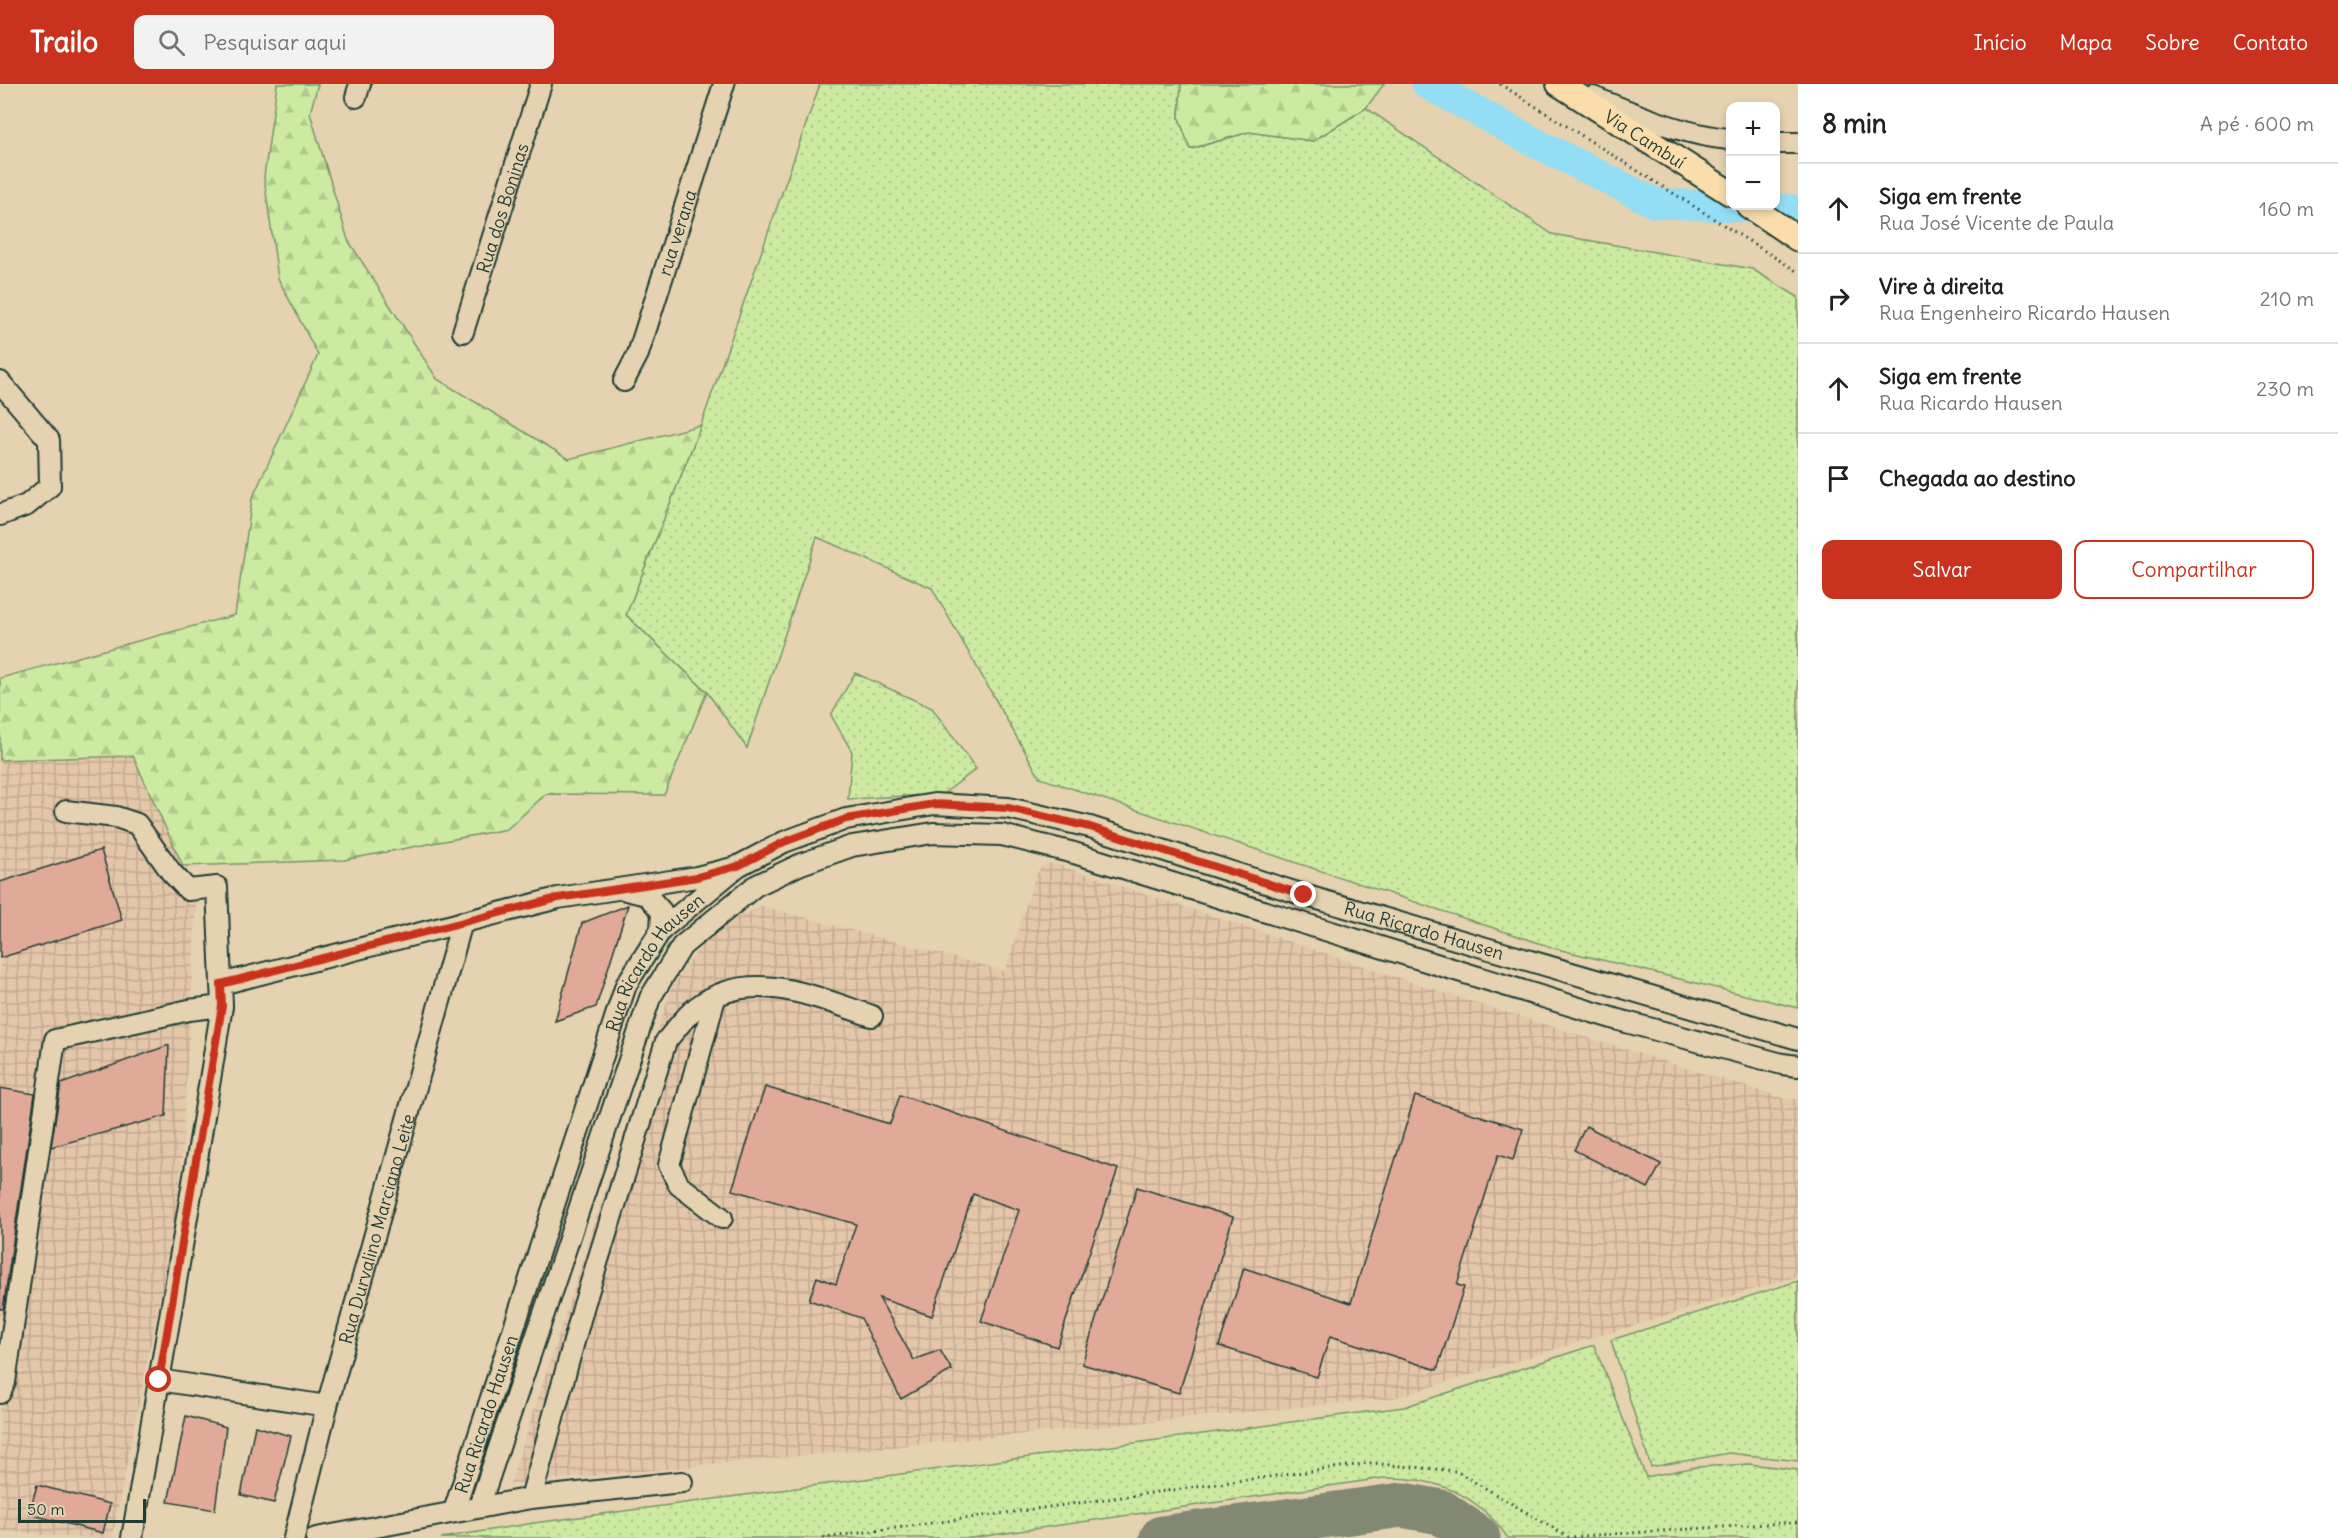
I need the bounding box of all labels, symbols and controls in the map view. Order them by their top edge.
search box [134,15,554,69]
text: Trailo [30,24,98,60]
icon: search [155,26,188,59]
text: Pesquisar aqui [203,28,347,56]
text: Início [1973,29,2027,56]
text: Mapa [2060,29,2112,56]
text: Sobre [2145,29,2200,56]
text: Contato [2233,29,2308,56]
map controls [1726,102,1780,210]
button: + [1726,102,1780,156]
street label: Via Cambuí [1600,104,1690,173]
text: 8 min [1822,107,1887,140]
text: A pé · 600 m [2200,111,2314,136]
street label: Rua dos Boninas [471,140,533,276]
button: − [1726,156,1780,210]
text: Siga em frente [1879,182,2022,210]
street label: rua verana [652,187,701,278]
icon: ahead [1822,192,1855,225]
text: 160 m [2259,196,2314,221]
text: Rua José Vicente de Paula [1879,210,2114,235]
text: Vire à direita [1879,272,2004,300]
icon: right [1822,282,1855,315]
text: 210 m [2260,286,2314,311]
text: Rua Engenheiro Ricardo Hausen [1879,300,2170,325]
text: Siga em frente [1879,362,2022,390]
icon: ahead [1822,372,1855,405]
text: 230 m [2256,376,2314,401]
text: Rua Ricardo Hausen [1879,390,2063,415]
icon: arrive [1822,462,1855,495]
text: Chegada ao destino [1879,464,2076,492]
button: Salvar [1822,540,2062,599]
button: Compartilhar [2074,540,2314,599]
route end [1290,881,1316,907]
street label: Rua Ricardo Hausen [600,888,708,1034]
street label: Rua Ricardo Hausen [1342,896,1507,964]
street label: Rua Durvalino Marciano Leite [333,1111,419,1346]
street label: Rua Ricardo Hausen [449,1332,522,1496]
route start [145,1366,171,1392]
scale bar [18,1496,146,1524]
text: 50 m [27,1499,65,1519]

